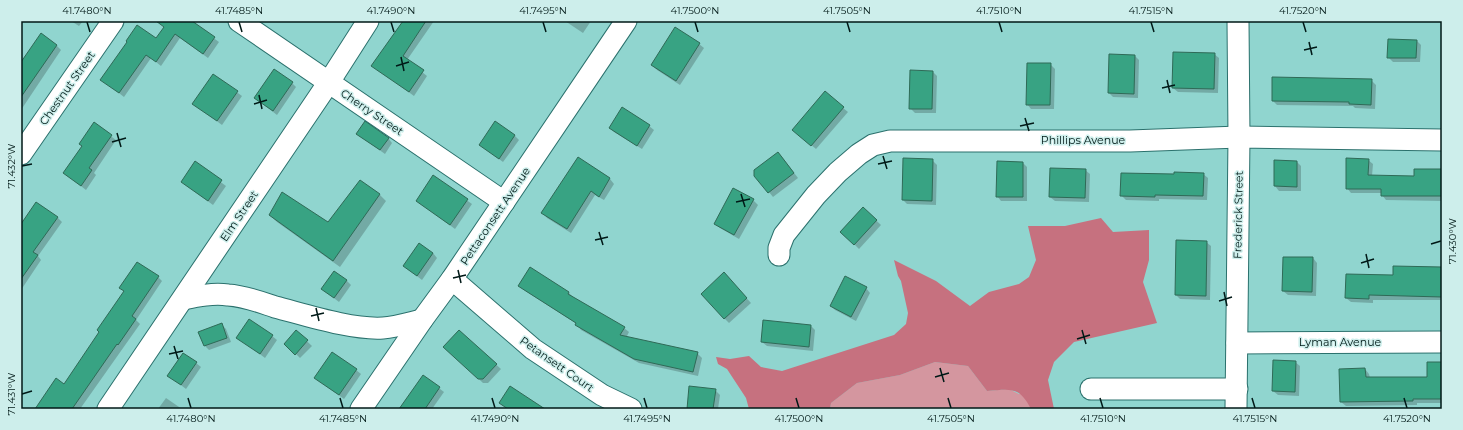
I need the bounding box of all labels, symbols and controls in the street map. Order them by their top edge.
text: 41.7480°N [62,4,112,17]
text: 41.7485°N [215,4,263,17]
text: 41.7490°N [367,4,415,17]
text: 41.7495°N [519,4,567,17]
text: 41.7500°N [671,4,719,17]
text: 41.7505°N [823,4,871,17]
text: 41.7510°N [976,4,1022,17]
text: 41.7515°N [1129,4,1173,17]
text: 41.7520°N [1279,4,1327,17]
street label: Chestnut Street [36,48,98,128]
street label: Cherry Street [338,86,406,138]
street label: Phillips Avenue [1041,133,1126,147]
text: 71.432°W [5,144,18,188]
street label: Pettaconsett Avenue [457,164,533,268]
street label: Frederick Street [1230,170,1246,259]
street label: Elm Street [217,188,261,244]
text: 71.430°W [1446,218,1459,264]
street label: Petansett Court [517,333,597,395]
street label: Lyman Avenue [1299,335,1382,349]
text: 71.431°W [5,373,18,415]
text: 41.7480°N [166,412,216,425]
text: 41.7485°N [319,412,367,425]
text: 41.7490°N [471,412,519,425]
text: 41.7495°N [623,412,671,425]
text: 41.7500°N [775,412,823,425]
text: 41.7505°N [927,412,975,425]
text: 41.7510°N [1080,412,1126,425]
text: 41.7515°N [1233,412,1277,425]
text: 41.7520°N [1383,412,1431,425]

